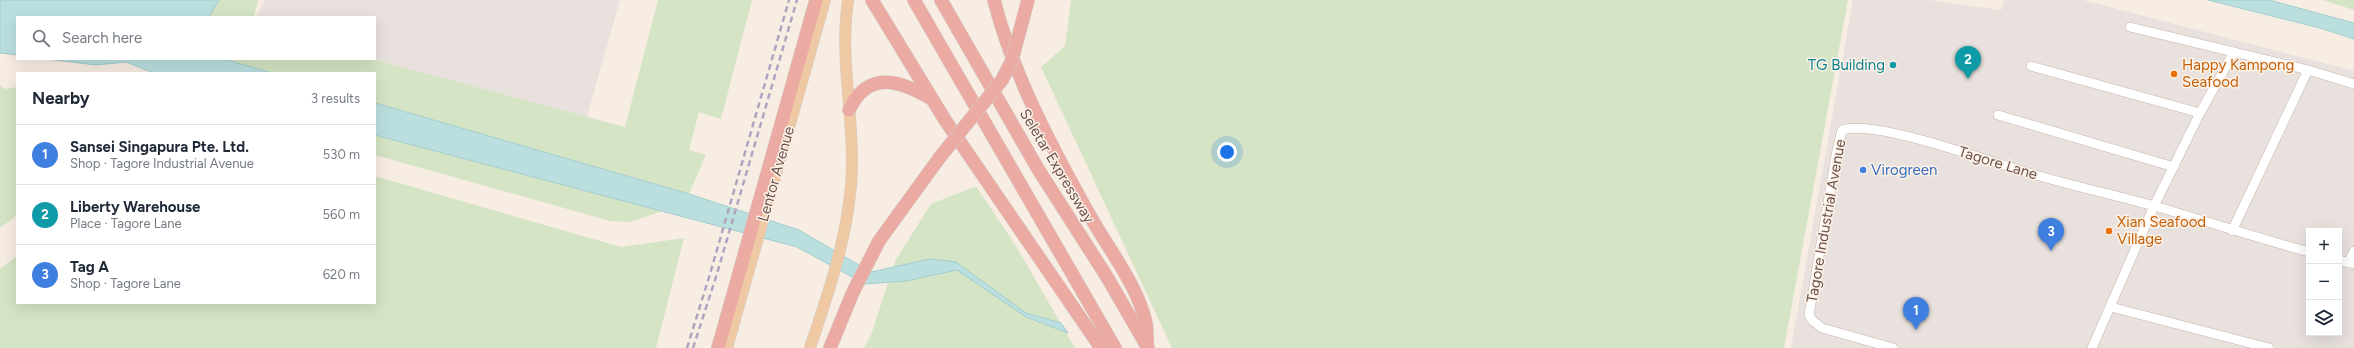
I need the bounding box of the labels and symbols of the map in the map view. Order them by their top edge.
pin: 2 [1955,46,1981,79]
place label: TG Building [1808,56,1885,74]
place label: Happy Kampong Seafood [2182,56,2294,91]
marker: TG Building [1888,60,1898,70]
marker: Happy Kampong Seafood [2169,69,2179,79]
street label: Seletar Expressway [1016,106,1098,226]
street label: Lentor Avenue [754,124,798,224]
street label: Tagore Industrial Avenue [1803,138,1849,304]
your location [1217,142,1237,162]
street label: Tagore Lane [1956,142,2040,184]
place label: Virogreen [1871,161,1937,179]
marker: Virogreen [1858,165,1868,175]
place label: Xian Seafood Village [2117,213,2206,248]
pin: 3 [2038,218,2064,251]
marker: Xian Seafood Village [2104,226,2114,236]
pin: 1 [1903,297,1929,330]

